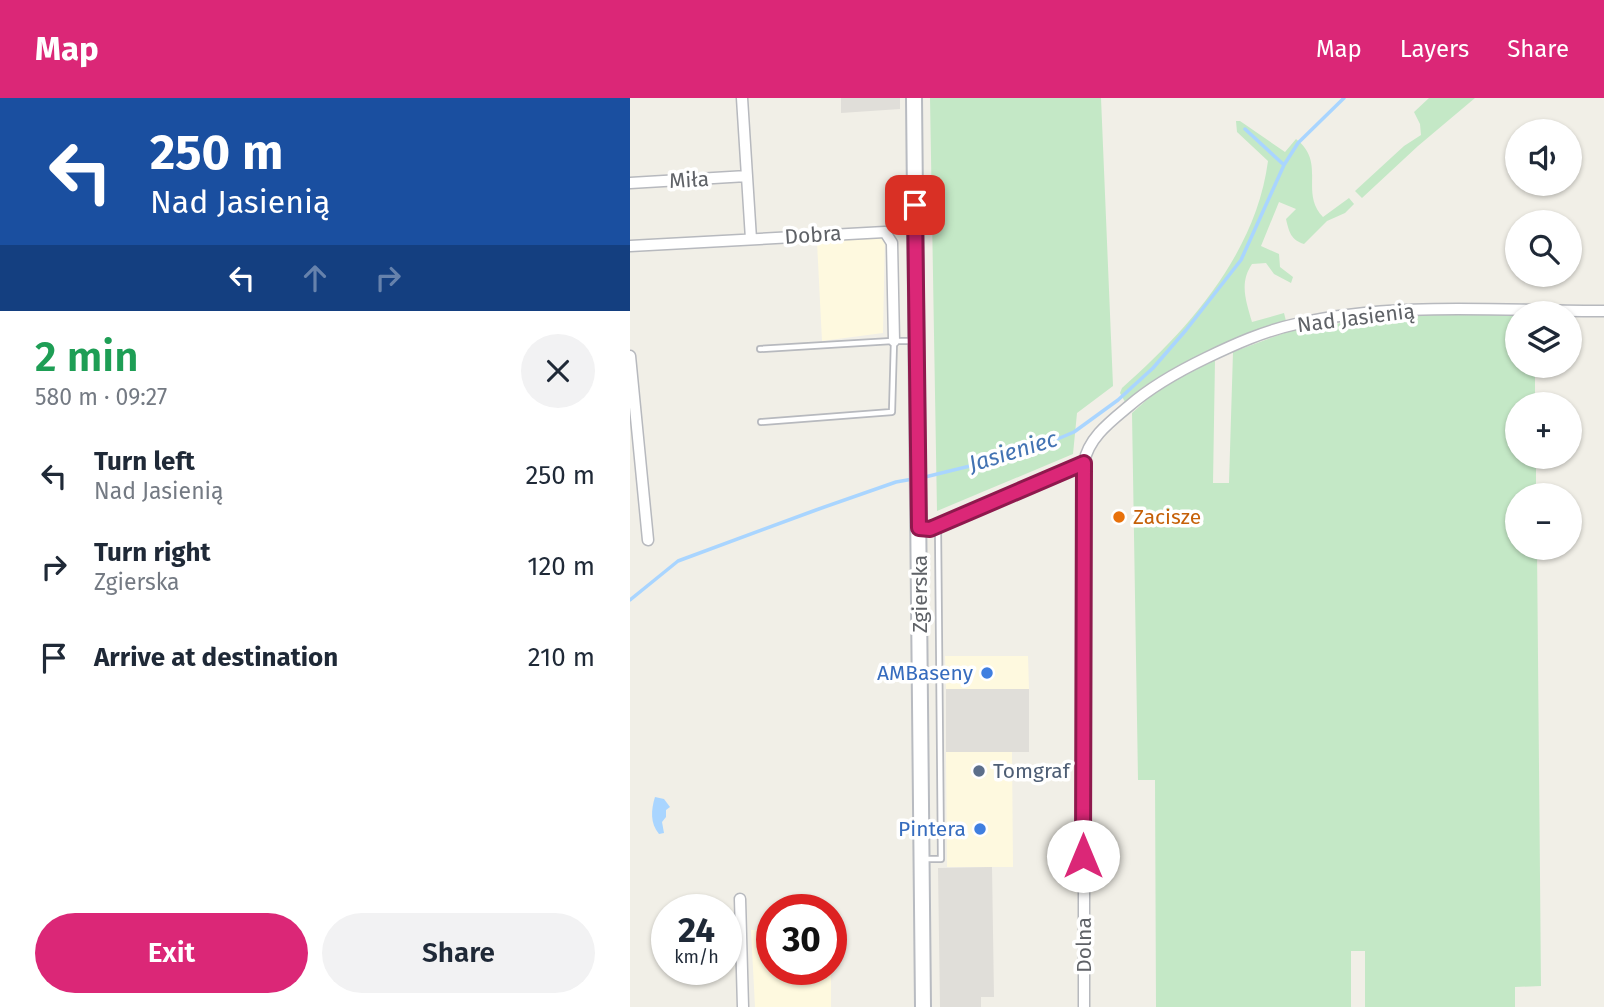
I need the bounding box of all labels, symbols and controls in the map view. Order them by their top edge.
text: Map [35,29,99,69]
text: Map [1316,35,1362,63]
text: Layers [1400,35,1469,63]
text: Share [1507,35,1569,63]
map controls [1505,119,1582,560]
button: sound [1505,119,1582,196]
text: 250 m [150,123,283,182]
icon: left [35,126,126,217]
street label: Miła [668,166,710,194]
pin [885,175,945,235]
text: Nad Jasienią [150,183,330,221]
icon: arrive [896,186,934,224]
button: search [1505,210,1582,287]
street label: Dobra [784,220,842,250]
icon: left [223,259,261,297]
icon: ahead [296,259,334,297]
icon: right [369,259,407,297]
street label: Nad Jasienią [1296,298,1416,338]
button: layers [1505,301,1582,378]
text: 2 min [35,332,139,382]
button: close [521,334,595,408]
text: 580 m · 09:27 [35,383,167,411]
button: + [1505,392,1582,469]
water label: Jasieniec [963,424,1061,478]
text: Turn left [94,446,195,477]
icon: left [35,457,73,495]
text: 250 m [525,460,595,491]
text: Nad Jasienią [94,477,224,505]
button: − [1505,483,1582,560]
place label: Zacisze [1133,504,1201,530]
marker: Zacisze [1111,509,1127,525]
text: Turn right [94,537,211,568]
icon: right [35,548,73,586]
text: 120 m [527,551,595,582]
street label: Zgierska [907,555,933,633]
text: Zgierska [94,568,180,596]
icon: arrive [35,639,73,677]
text: Arrive at destination [94,642,338,673]
text: 210 m [528,642,595,673]
place label: AMBaseny [877,660,974,686]
marker: AMBaseny [979,665,995,681]
place label: Tomgraf [993,758,1072,784]
marker: Tomgraf [971,763,987,779]
place label: Pintera [898,816,966,842]
position arrow [1046,819,1120,893]
marker: Pintera [972,821,988,837]
speed limit sign: 30 [756,894,847,985]
text: 24 [678,909,715,951]
button: Exit [35,913,308,993]
button: Share [322,913,595,993]
street label: Dolna [1071,917,1097,973]
text: km/h [674,946,719,968]

